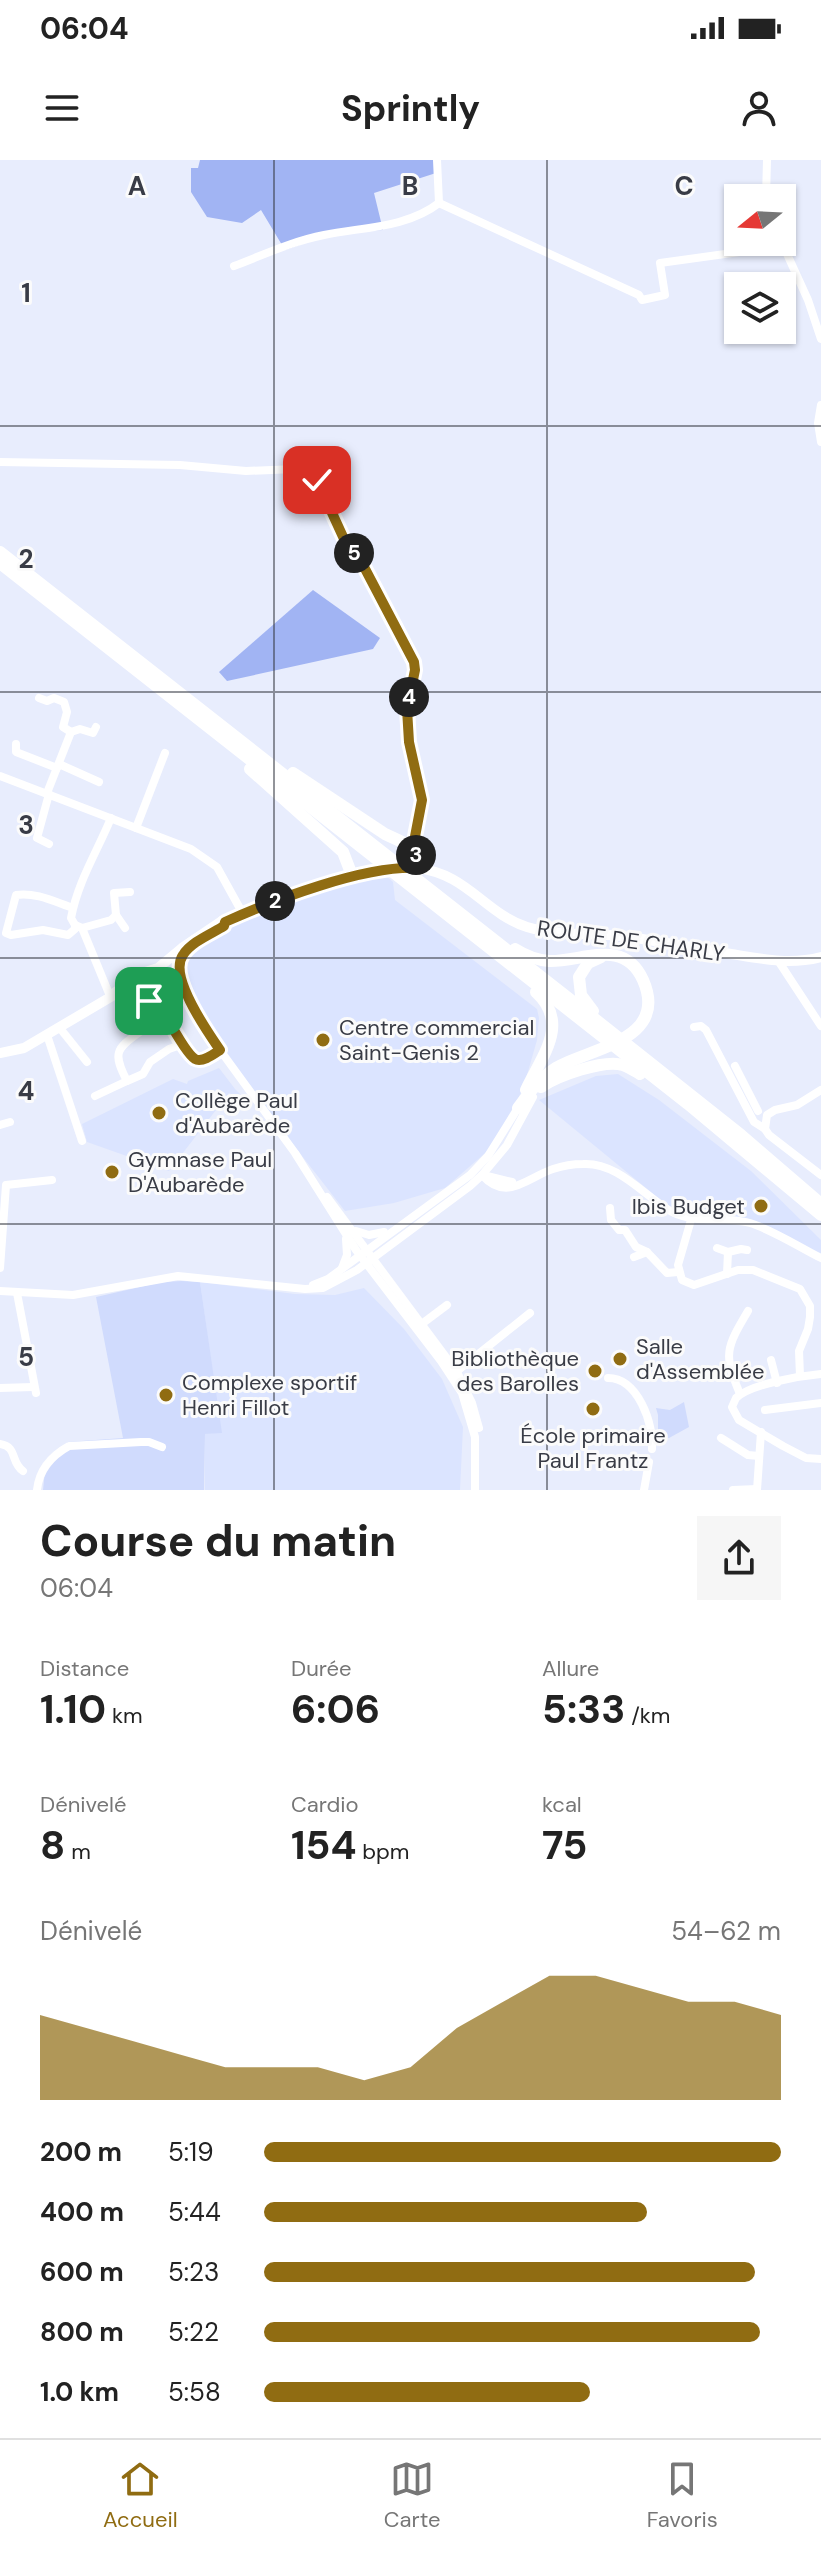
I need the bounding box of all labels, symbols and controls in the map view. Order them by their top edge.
text: 06:04 [40,9,128,48]
text: Sprintly [341,85,480,132]
icon: menu [40,86,84,130]
icon: person [737,86,781,130]
text: A [128,169,146,203]
text: B [402,169,418,203]
text: C [674,169,694,203]
north arrow [724,184,796,256]
map controls [724,184,796,344]
button: layers [724,272,796,344]
text: 1 [21,276,31,310]
pin [283,446,351,514]
icon: check [295,458,339,502]
pin: 5 [334,533,374,573]
text: 5 [347,538,361,567]
text: 2 [18,542,34,576]
pin: 4 [389,677,429,717]
text: 4 [402,682,416,711]
text: 3 [18,808,34,842]
pin: 3 [396,835,436,875]
text: 3 [409,840,423,869]
pin: 2 [255,881,295,921]
text: 2 [269,886,281,915]
street label: ROUTE DE CHARLY [535,913,727,969]
pin [115,967,183,1035]
icon: arrive [127,979,171,1023]
place label: Centre commercial Saint-Genis 2 [339,1013,534,1067]
marker: Centre commercial Saint-Genis 2 [314,1031,332,1049]
text: 4 [18,1074,34,1108]
place label: Collège Paul d'Aubarède [175,1086,298,1140]
marker: Collège Paul d'Aubarède [150,1104,168,1122]
place label: Gymnase Paul D'Aubarède [128,1145,272,1199]
marker: Gymnase Paul D'Aubarède [103,1163,121,1181]
place label: Ibis Budget [632,1192,745,1221]
marker: Ibis Budget [752,1197,770,1215]
place label: Salle d'Assemblée [636,1332,764,1386]
text: 5 [18,1340,34,1374]
place label: Bibliothèque des Barolles [451,1344,579,1398]
marker: Salle d'Assemblée [611,1350,629,1368]
marker: Bibliothèque des Barolles [586,1362,604,1380]
place label: Complexe sportif Henri Fillot [182,1368,357,1422]
marker: Complexe sportif Henri Fillot [157,1386,175,1404]
marker: École primaire Paul Frantz [584,1400,602,1418]
place label: École primaire Paul Frantz [520,1421,666,1475]
text: Course du matin [40,1512,396,1570]
button: share [697,1516,781,1600]
text: 06:04 [40,1571,113,1605]
text: Distance [40,1654,129,1683]
text: Durée [291,1654,351,1683]
text: Allure [542,1654,599,1683]
text: 1.10 [40,1683,106,1735]
text: 6:06 [291,1683,380,1735]
text: 5:33 [542,1683,625,1735]
text: km [106,1701,143,1730]
text: /km [625,1701,670,1730]
text: Dénivelé [40,1790,126,1819]
text: Cardio [291,1790,359,1819]
text: kcal [542,1790,582,1819]
text: 8 [40,1819,65,1871]
text: 154 [291,1819,356,1871]
text: 75 [542,1819,587,1871]
text: m [65,1837,91,1866]
text: bpm [356,1837,409,1866]
text: Dénivelé [40,1914,142,1948]
text: 54–62 m [671,1914,781,1948]
text: 200 m [40,2135,122,2169]
text: 5:19 [168,2135,214,2169]
text: 400 m [40,2195,124,2229]
text: 5:44 [168,2195,221,2229]
text: 600 m [40,2255,124,2289]
text: 5:23 [168,2255,219,2289]
text: 800 m [40,2315,124,2349]
text: 5:22 [168,2315,219,2349]
text: 1.0 km [40,2375,119,2409]
text: 5:58 [168,2375,221,2409]
tab: Accueil [103,2457,178,2534]
tab: Carte [384,2457,441,2534]
tab: Favoris [647,2457,718,2534]

